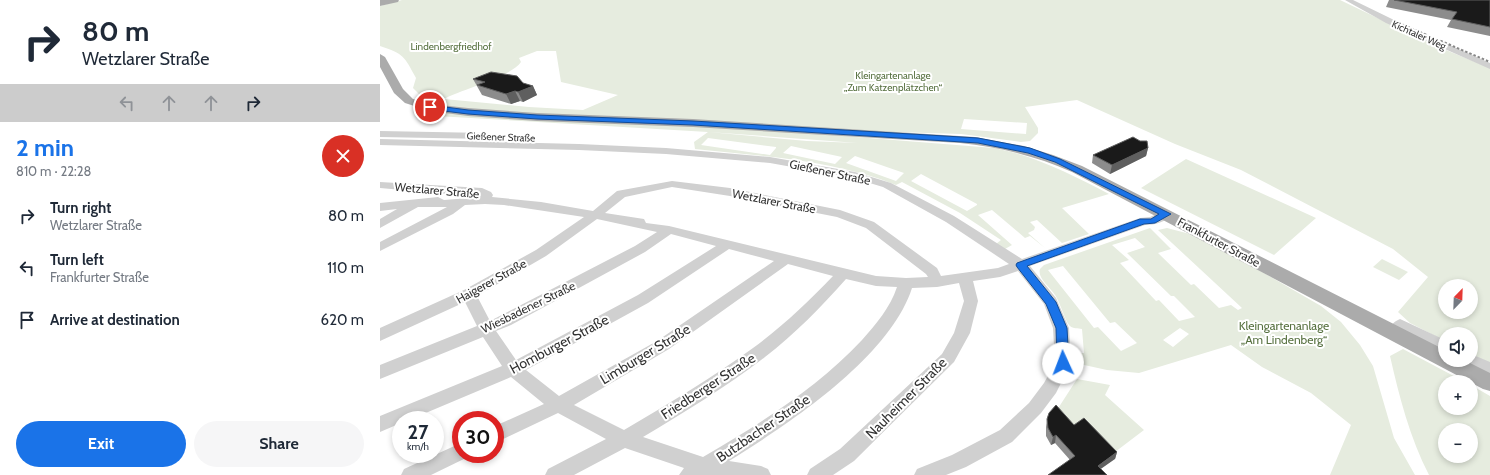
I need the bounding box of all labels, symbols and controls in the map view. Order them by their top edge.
text: 80 m [82,14,149,48]
icon: right [16,16,68,68]
street label: Kichtaler Weg [1390,17,1449,53]
park label: Lindenbergfriedhof [410,40,492,53]
text: Wetzlarer Straße [82,48,209,70]
park label: Kleingartenanlage „Zum Katzenplätzchen“ [844,69,942,94]
pin [413,90,447,124]
icon: left [116,92,138,114]
icon: ahead [158,92,180,114]
icon: ahead [200,92,222,114]
icon: right [242,92,264,114]
icon: arrive [419,96,441,118]
street label: Gießener Straße [466,129,536,145]
text: 2 min [16,133,74,162]
button: close [322,135,364,177]
street label: Gießener Straße [788,156,872,188]
text: 810 m · 22:28 [16,163,91,179]
street label: Wetzlarer Straße [394,179,480,201]
street label: Wetzlarer Straße [731,186,817,216]
text: Turn right [50,199,111,217]
icon: right [16,205,38,227]
text: 80 m [328,207,364,225]
street label: Frankfurter Straße [1175,214,1263,270]
text: Wetzlarer Straße [50,217,142,233]
text: Turn left [50,251,104,269]
street label: Haigerer Straße [453,255,529,307]
icon: left [16,257,38,279]
text: 110 m [327,259,364,277]
text: Frankfurter Straße [50,269,149,285]
street label: Wiesbadener Straße [478,278,578,336]
north arrow [1438,279,1478,319]
map controls [1438,279,1478,463]
icon: arrive [16,309,38,331]
street label: Homburger Straße [506,310,612,378]
text: Arrive at destination [50,311,180,329]
text: 620 m [321,311,364,329]
park label: Kleingartenanlage „Am Lindenberg“ [1239,318,1329,347]
street label: Limburger Straße [597,320,693,388]
button: sound [1438,327,1478,367]
position arrow [1042,342,1084,384]
street label: Friedberger Straße [657,349,759,423]
street label: Nauheimer Straße [862,354,950,442]
button: + [1438,375,1478,415]
street label: Butzbacher Straße [713,390,813,466]
speed limit sign: 30 [452,411,504,463]
text: 27 [408,420,428,444]
button: Exit [16,421,186,467]
button: Share [194,421,364,467]
button: − [1438,423,1478,463]
text: km/h [407,440,429,453]

